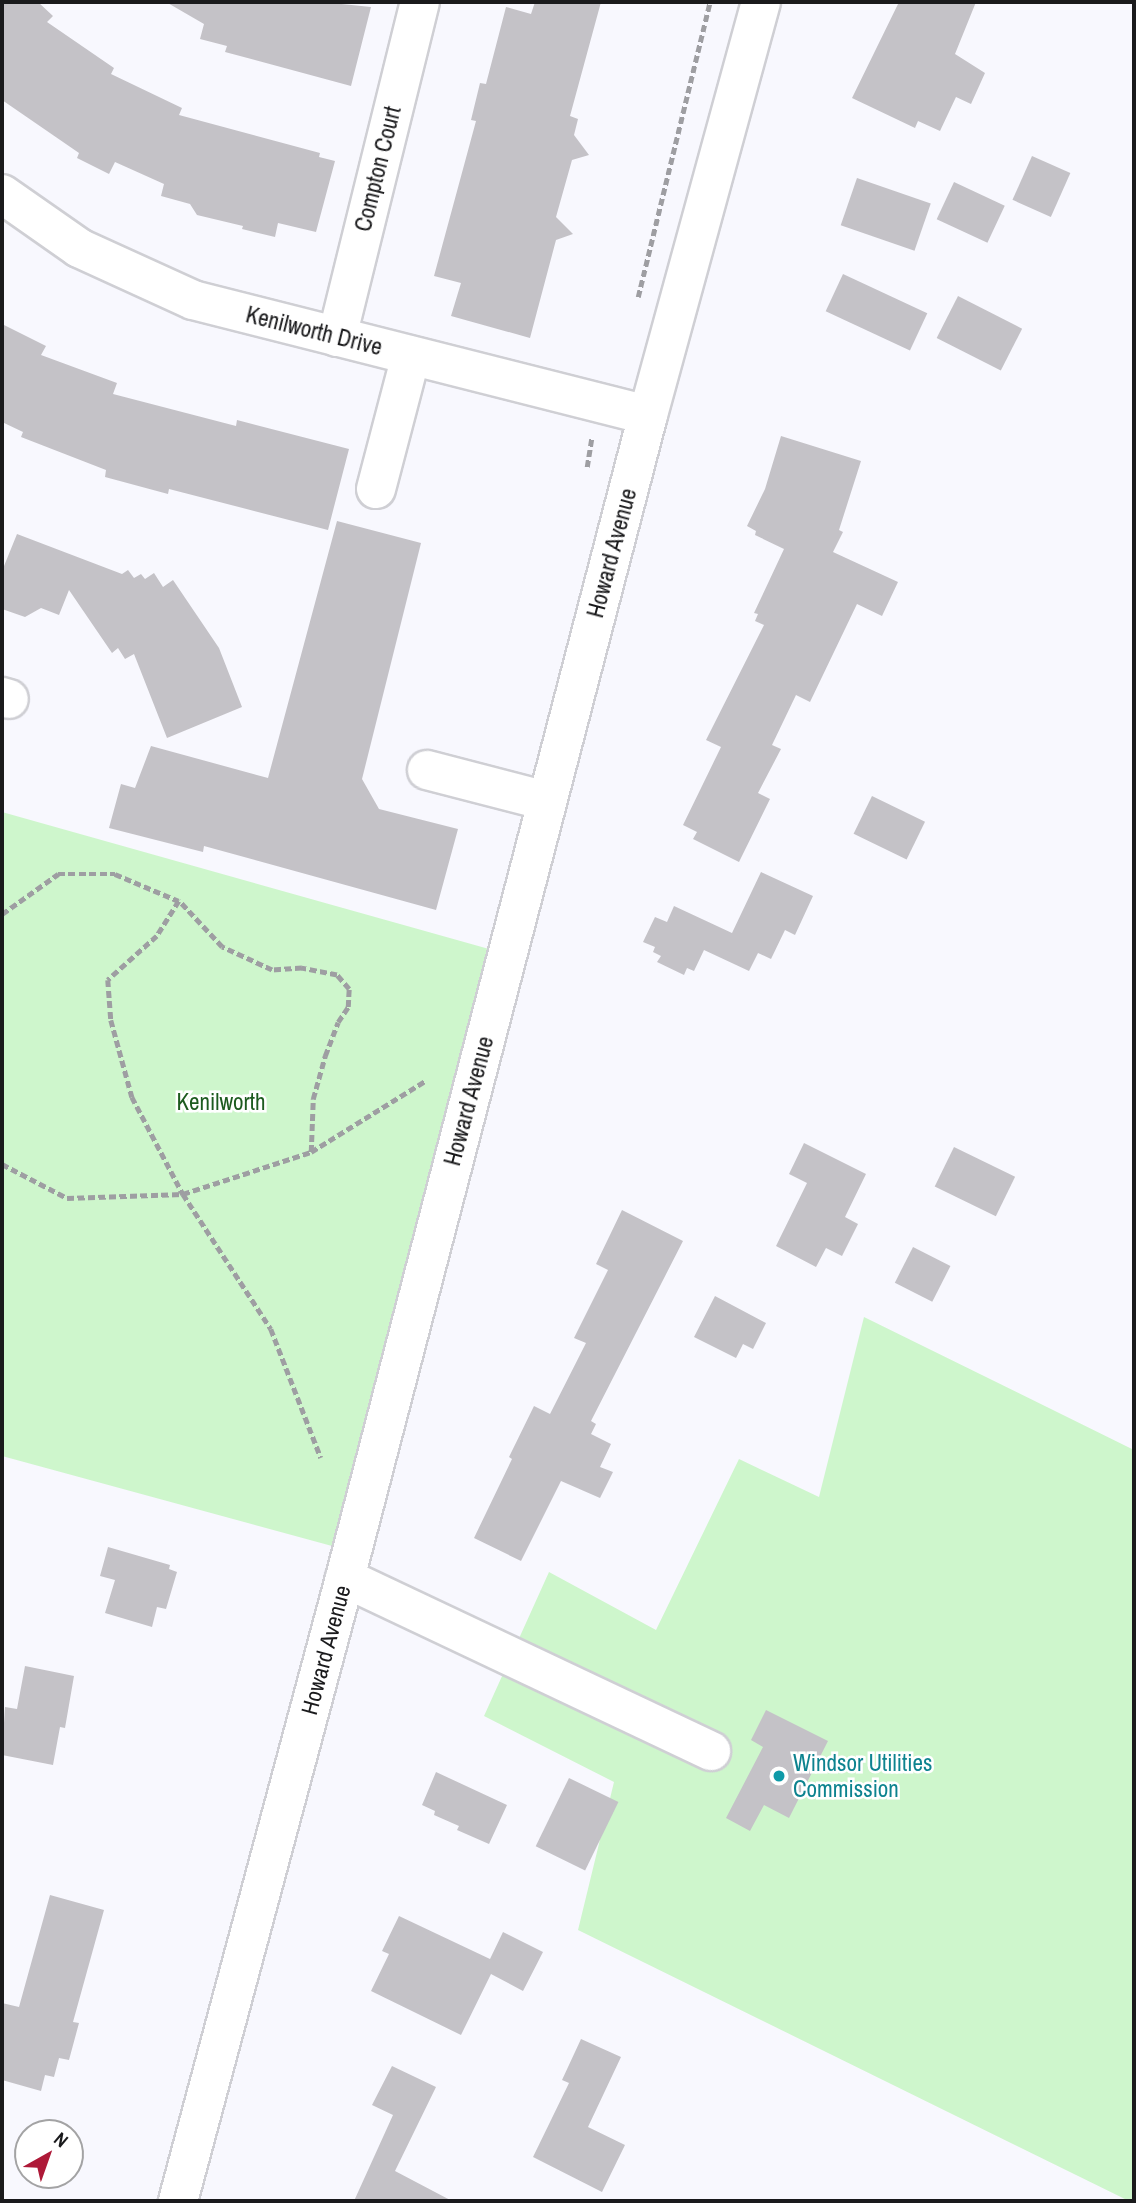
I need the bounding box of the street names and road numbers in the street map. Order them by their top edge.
street label: Compton Court [349,104,407,234]
street label: Kenilworth Drive [243,301,385,361]
street label: Howard Avenue [581,485,643,621]
street label: Howard Avenue [438,1033,500,1169]
street label: Howard Avenue [295,1582,357,1718]

